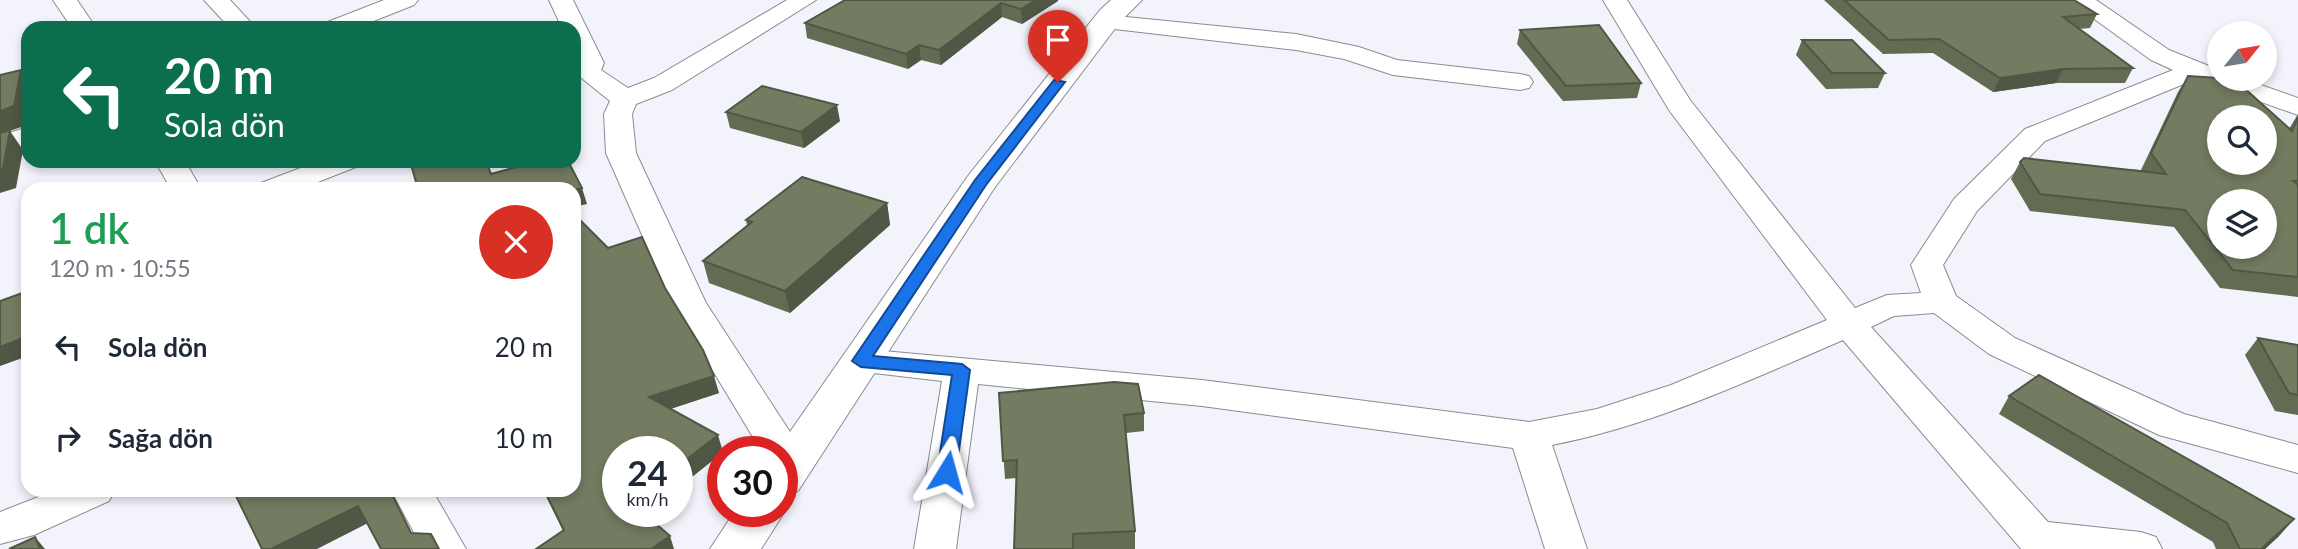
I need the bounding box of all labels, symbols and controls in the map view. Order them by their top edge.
pin [1028,10,1088,82]
icon: arrive [1039,21,1077,59]
north arrow [2207,21,2277,91]
map controls [2207,21,2277,259]
text: 20 m [164,46,274,104]
icon: left [49,49,140,140]
text: Sola dön [164,105,285,144]
button: search [2207,105,2277,175]
button: layers [2207,189,2277,259]
text: 1 dk [49,203,129,253]
button: close [479,205,553,279]
text: 120 m · 10:55 [49,254,191,282]
icon: left [49,328,87,366]
text: Sola dön [108,331,208,363]
text: 20 m [495,331,553,363]
icon: right [49,419,87,457]
text: Sağa dön [108,422,213,454]
text: 10 m [495,422,553,454]
position arrow [910,435,984,509]
speed limit sign: 30 [707,436,798,527]
text: 24 [627,451,668,493]
text: km/h [626,488,669,510]

